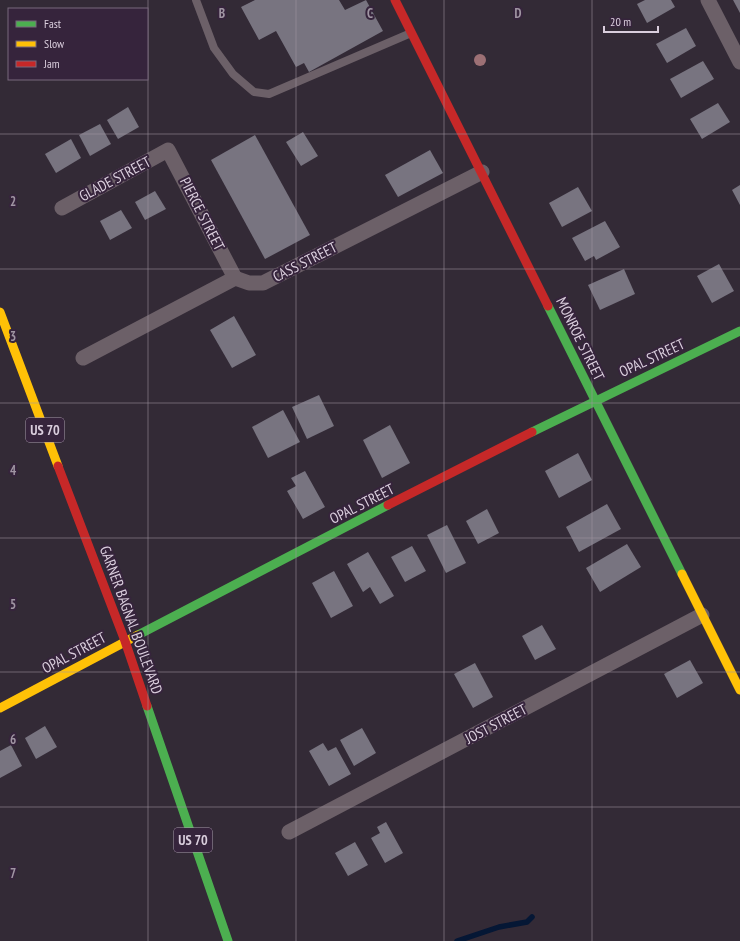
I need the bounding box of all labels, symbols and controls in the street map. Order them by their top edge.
text: B [219,5,225,22]
text: C [367,5,373,22]
text: D [515,5,522,22]
legend [8,8,148,80]
scale bar [604,8,658,34]
text: 20 m [610,14,631,29]
text: Fast [44,16,62,31]
text: Slow [44,36,65,51]
text: Jam [43,56,60,71]
street label: GLADE STREET [76,152,154,205]
street label: PIERCE STREET [176,174,229,254]
text: 2 [10,193,16,210]
street label: CASS STREET [269,237,340,286]
street label: MONROE STREET [552,294,609,384]
text: 3 [10,328,16,345]
street label: OPAL STREET [616,334,688,381]
road number: US 70 [26,418,64,442]
text: 4 [10,462,17,479]
street label: OPAL STREET [326,479,398,528]
street label: GARNER BAGNAL BOULEVARD [96,543,167,697]
text: 5 [10,596,16,613]
street label: OPAL STREET [38,628,109,677]
street label: JOST STREET [461,699,530,748]
text: 6 [10,731,16,748]
road number: US 70 [174,828,212,852]
text: 7 [10,865,16,882]

